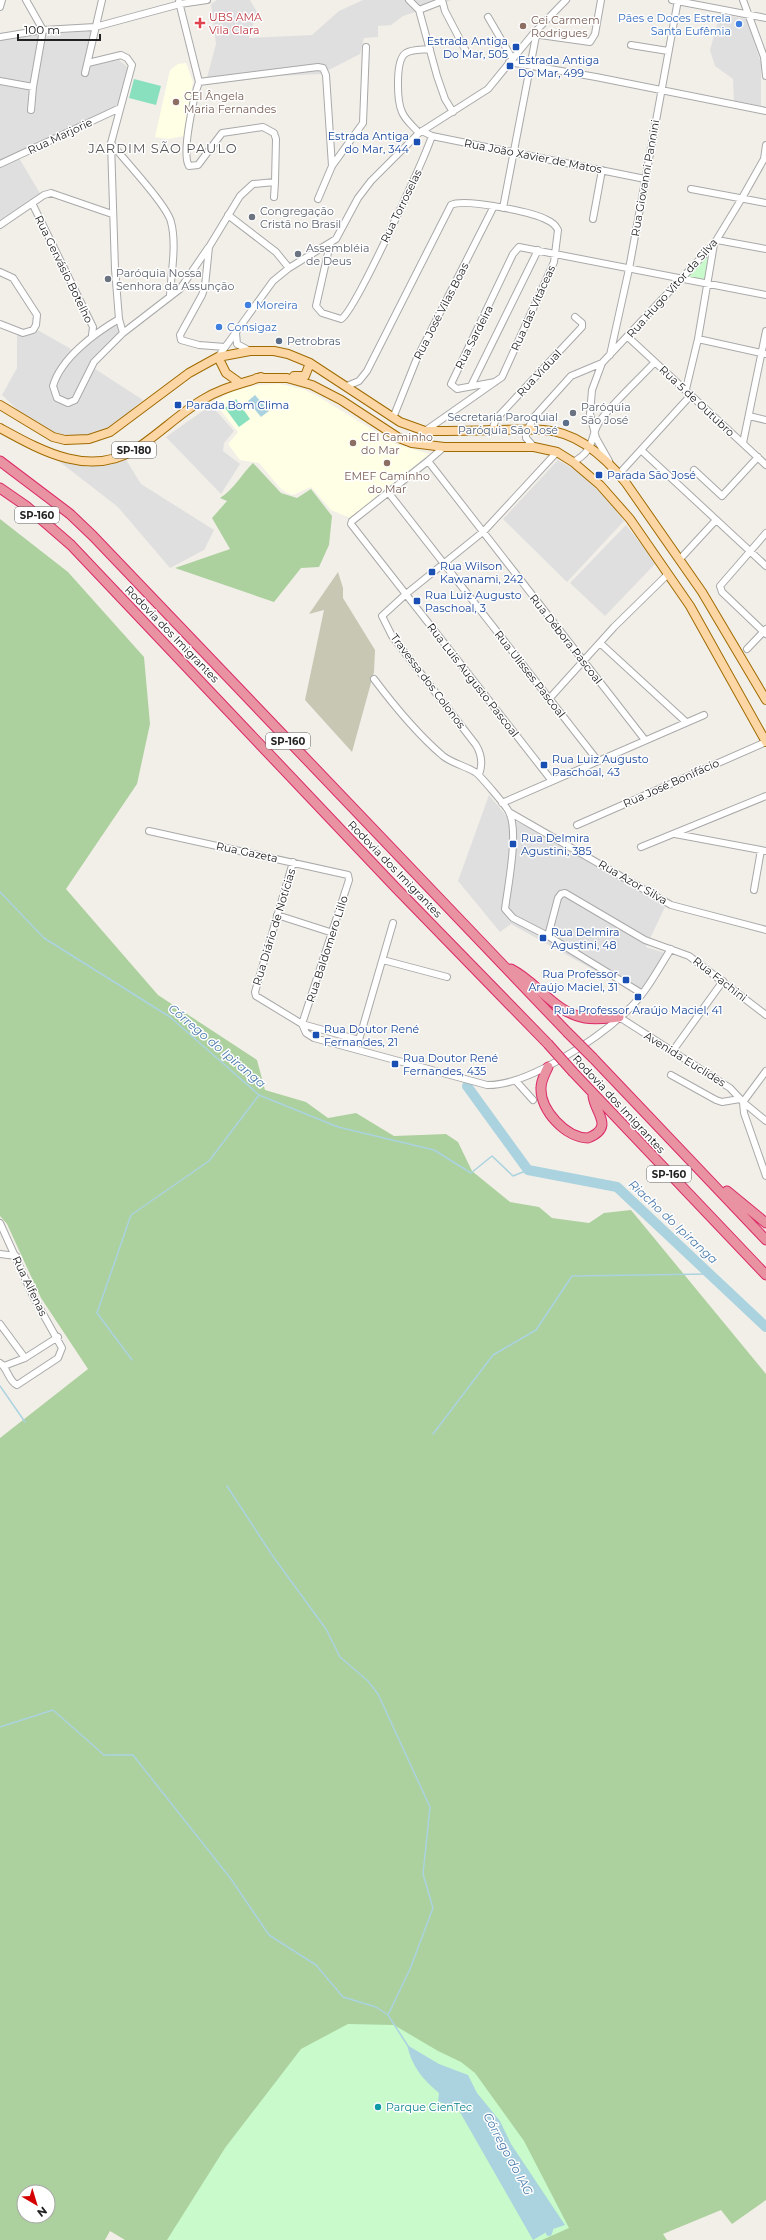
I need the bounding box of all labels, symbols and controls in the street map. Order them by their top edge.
place label: UBS AMA Vila Clara [209,10,262,37]
place label: Pães e Doces Estrela Santa Eufêmia [618,11,731,38]
place label: Cei Carmem Rodrigues [531,13,600,40]
scale bar [18,16,100,42]
marker: UBS AMA Vila Clara [194,17,206,29]
marker: Pães e Doces Estrela Santa Eufêmia [734,19,744,29]
marker: Cei Carmem Rodrigues [518,21,528,31]
text: 100 m [24,22,60,37]
place label: Estrada Antiga Do Mar, 505 [427,34,508,61]
marker: Estrada Antiga Do Mar, 505 [511,42,521,52]
place label: Estrada Antiga Do Mar, 499 [518,53,599,80]
marker: Estrada Antiga Do Mar, 499 [505,61,515,71]
place label: CEI Ângela Maria Fernandes [184,89,277,116]
marker: CEI Ângela Maria Fernandes [171,97,181,107]
street label: Rua Marjorie [25,115,95,157]
street label: Rua Giovanni Pannini [628,118,662,237]
place label: Estrada Antiga do Mar, 344 [328,129,410,156]
street label: Rua João Xavier de Matos [463,136,604,176]
marker: Estrada Antiga do Mar, 344 [412,137,422,147]
district label: JARDIM SÃO PAULO [87,140,238,156]
street label: Rua Torroselas [377,167,425,245]
place label: Congregação Cristã no Brasil [260,204,341,231]
marker: Congregação Cristã no Brasil [247,212,257,222]
street label: Rua Gervásio Botelho [32,213,96,325]
street label: Rua Hugo Vitor da Silva [624,235,720,341]
place label: Assembléia de Deus [306,241,369,268]
marker: Assembléia de Deus [293,249,303,259]
street label: Rua José Vilas Boas [410,260,472,362]
street label: Rua das Vitáceas [508,262,558,353]
place label: Paróquia Nossa Senhora da Assunção [116,266,234,293]
marker: Paróquia Nossa Senhora da Assunção [103,274,113,284]
place label: Moreira [256,298,298,312]
marker: Moreira [243,300,253,310]
street label: Rua Sardeira [452,303,496,371]
place label: Consigaz [227,320,277,334]
marker: Consigaz [214,322,224,332]
place label: Petrobras [287,334,341,348]
marker: Petrobras [274,336,284,346]
street label: Rua Vidual [514,346,564,400]
street label: Rua 5 de Outubro [656,362,738,440]
place label: Parada Bom Clima [186,398,289,412]
marker: Parada Bom Clima [173,400,183,410]
place label: Paróquia São José [581,400,631,427]
marker: Paróquia São José [568,408,578,418]
place label: Secretaria Paroquial Paróquia São José [447,410,558,437]
marker: Secretaria Paroquial Paróquia São José [561,418,571,428]
place label: CEI Caminho do Mar [361,430,433,457]
marker: CEI Caminho do Mar [348,438,358,448]
road number: SP-180 [112,442,156,458]
marker: EMEF Caminho do Mar [382,458,392,468]
place label: Parada São José [607,468,696,482]
place label: EMEF Caminho do Mar [344,469,430,496]
marker: Parada São José [594,470,604,480]
road number: SP-160 [15,507,59,523]
place label: Rua Wilson Kawanami, 242 [440,559,523,586]
marker: Rua Wilson Kawanami, 242 [427,567,437,577]
street label: Rodovia dos Imigrantes [122,583,222,686]
place label: Rua Luiz Augusto Paschoal, 3 [425,588,522,615]
street label: Rua Débora Pascoal [527,591,605,687]
marker: Rua Luiz Augusto Paschoal, 3 [412,596,422,606]
street label: Rua Luis Augusto Pascoal [424,620,522,740]
street label: Rua Ulisses Pascoal [492,628,568,720]
street label: Travessa dos Colonos [388,631,469,732]
road number: SP-160 [266,733,310,749]
place label: Rua Luiz Augusto Paschoal, 43 [552,752,649,779]
street label: Rua José Bonifácio [621,755,721,810]
marker: Rua Luiz Augusto Paschoal, 43 [539,760,549,770]
street label: Rodovia dos Imigrantes [345,818,445,921]
place label: Rua Delmira Agustini, 385 [521,831,592,858]
street label: Rua Gazeta [215,839,279,865]
marker: Rua Delmira Agustini, 385 [508,839,518,849]
street label: Rua Azor Silva [596,857,670,907]
street label: Rua Diário de Notícias [250,866,299,987]
street label: Rua Baldomero Lillo [303,894,351,1004]
place label: Rua Delmira Agustini, 48 [551,925,620,952]
marker: Rua Delmira Agustini, 48 [538,933,548,943]
street label: Rua Fachini [690,954,750,1004]
place label: Rua Professor Araújo Maciel, 31 [528,967,618,994]
marker: Rua Professor Araújo Maciel, 31 [621,975,631,985]
marker: Rua Professor Araújo Maciel, 41 [633,992,643,1002]
water label: Córrego do Ipiranga [166,1001,269,1091]
place label: Rua Professor Araújo Maciel, 41 [553,1003,723,1017]
place label: Rua Doutor René Fernandes, 21 [324,1022,420,1049]
street label: Avenida Euclides [642,1028,729,1090]
marker: Rua Doutor René Fernandes, 21 [311,1030,321,1040]
place label: Rua Doutor René Fernandes, 435 [403,1051,499,1078]
street label: Rodovia dos Imigrantes [570,1052,669,1157]
marker: Rua Doutor René Fernandes, 435 [390,1059,400,1069]
road number: SP-160 [647,1166,691,1182]
water label: Riacho do Ipiranga [626,1176,721,1267]
street label: Rua Alfenas [9,1254,51,1319]
place label: Parque CienTec [386,2100,472,2114]
marker: Parque CienTec [373,2102,383,2112]
water label: Córrego do IAG [480,2110,537,2198]
north arrow [16,2184,56,2224]
text: N [34,2204,50,2220]

